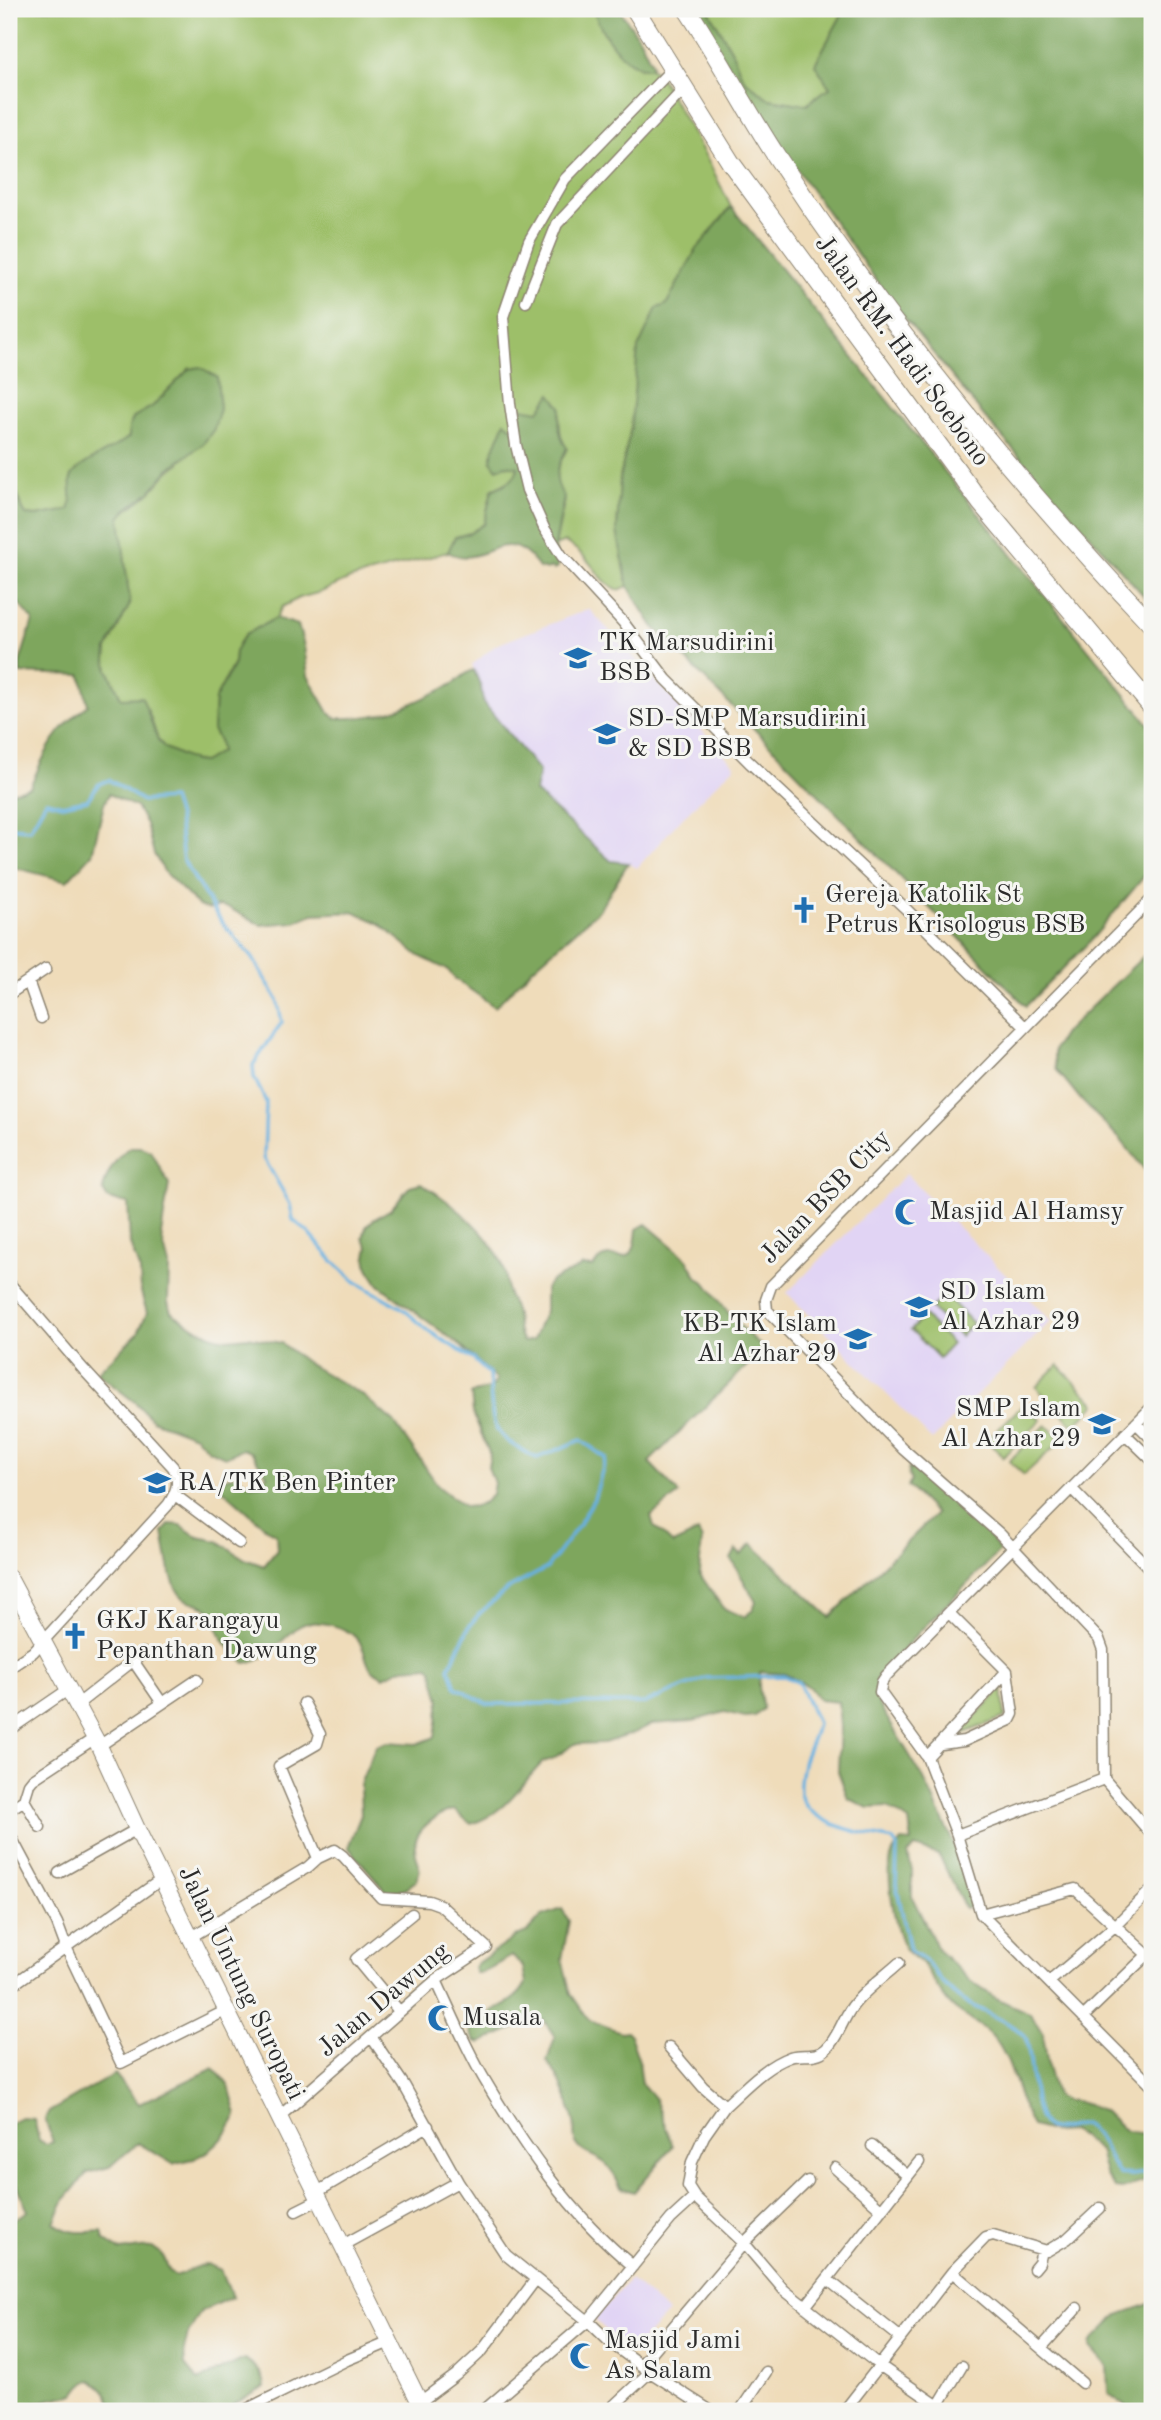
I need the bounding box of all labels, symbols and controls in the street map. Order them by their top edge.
street label: Jalan RM. Hadi Soebono [810,231,994,471]
place label: TK Marsudirini BSB [599,630,774,686]
school or university icon: TK Marsudirini BSB [563,643,593,673]
place label: SD-SMP Marsudirini & SD BSB [628,706,867,762]
school or university icon: SD-SMP Marsudirini & SD BSB [592,719,622,749]
place label: Gereja Katolik St Petrus Krisologus BSB [825,882,1085,938]
church icon: Gereja Katolik St Petrus Krisologus BSB [789,895,819,925]
street label: Jalan BSB City [756,1125,896,1269]
mosque icon: Masjid Al Hamsy [893,1197,923,1227]
place label: Masjid Al Hamsy [929,1199,1125,1225]
place label: SD Islam Al Azhar 29 [940,1279,1081,1335]
school or university icon: SD Islam Al Azhar 29 [904,1292,934,1322]
place label: KB-TK Islam Al Azhar 29 [682,1311,837,1367]
school or university icon: KB-TK Islam Al Azhar 29 [843,1324,873,1354]
place label: SMP Islam Al Azhar 29 [940,1396,1081,1452]
school or university icon: SMP Islam Al Azhar 29 [1087,1409,1117,1439]
school or university icon: RA/TK Ben Pinter [142,1468,172,1498]
place label: RA/TK Ben Pinter [178,1470,396,1496]
place label: GKJ Karangayu Pepanthan Dawung [96,1608,317,1664]
church icon: GKJ Karangayu Pepanthan Dawung [60,1621,90,1651]
street label: Jalan Untung Suropati [173,1862,309,2104]
street label: Jalan Dawung [313,1938,455,2062]
mosque icon: Musala [426,2003,456,2033]
place label: Musala [462,2005,542,2031]
place label: Masjid Jami As Salam [604,2328,741,2384]
mosque icon: Masjid Jami As Salam [568,2341,598,2371]

